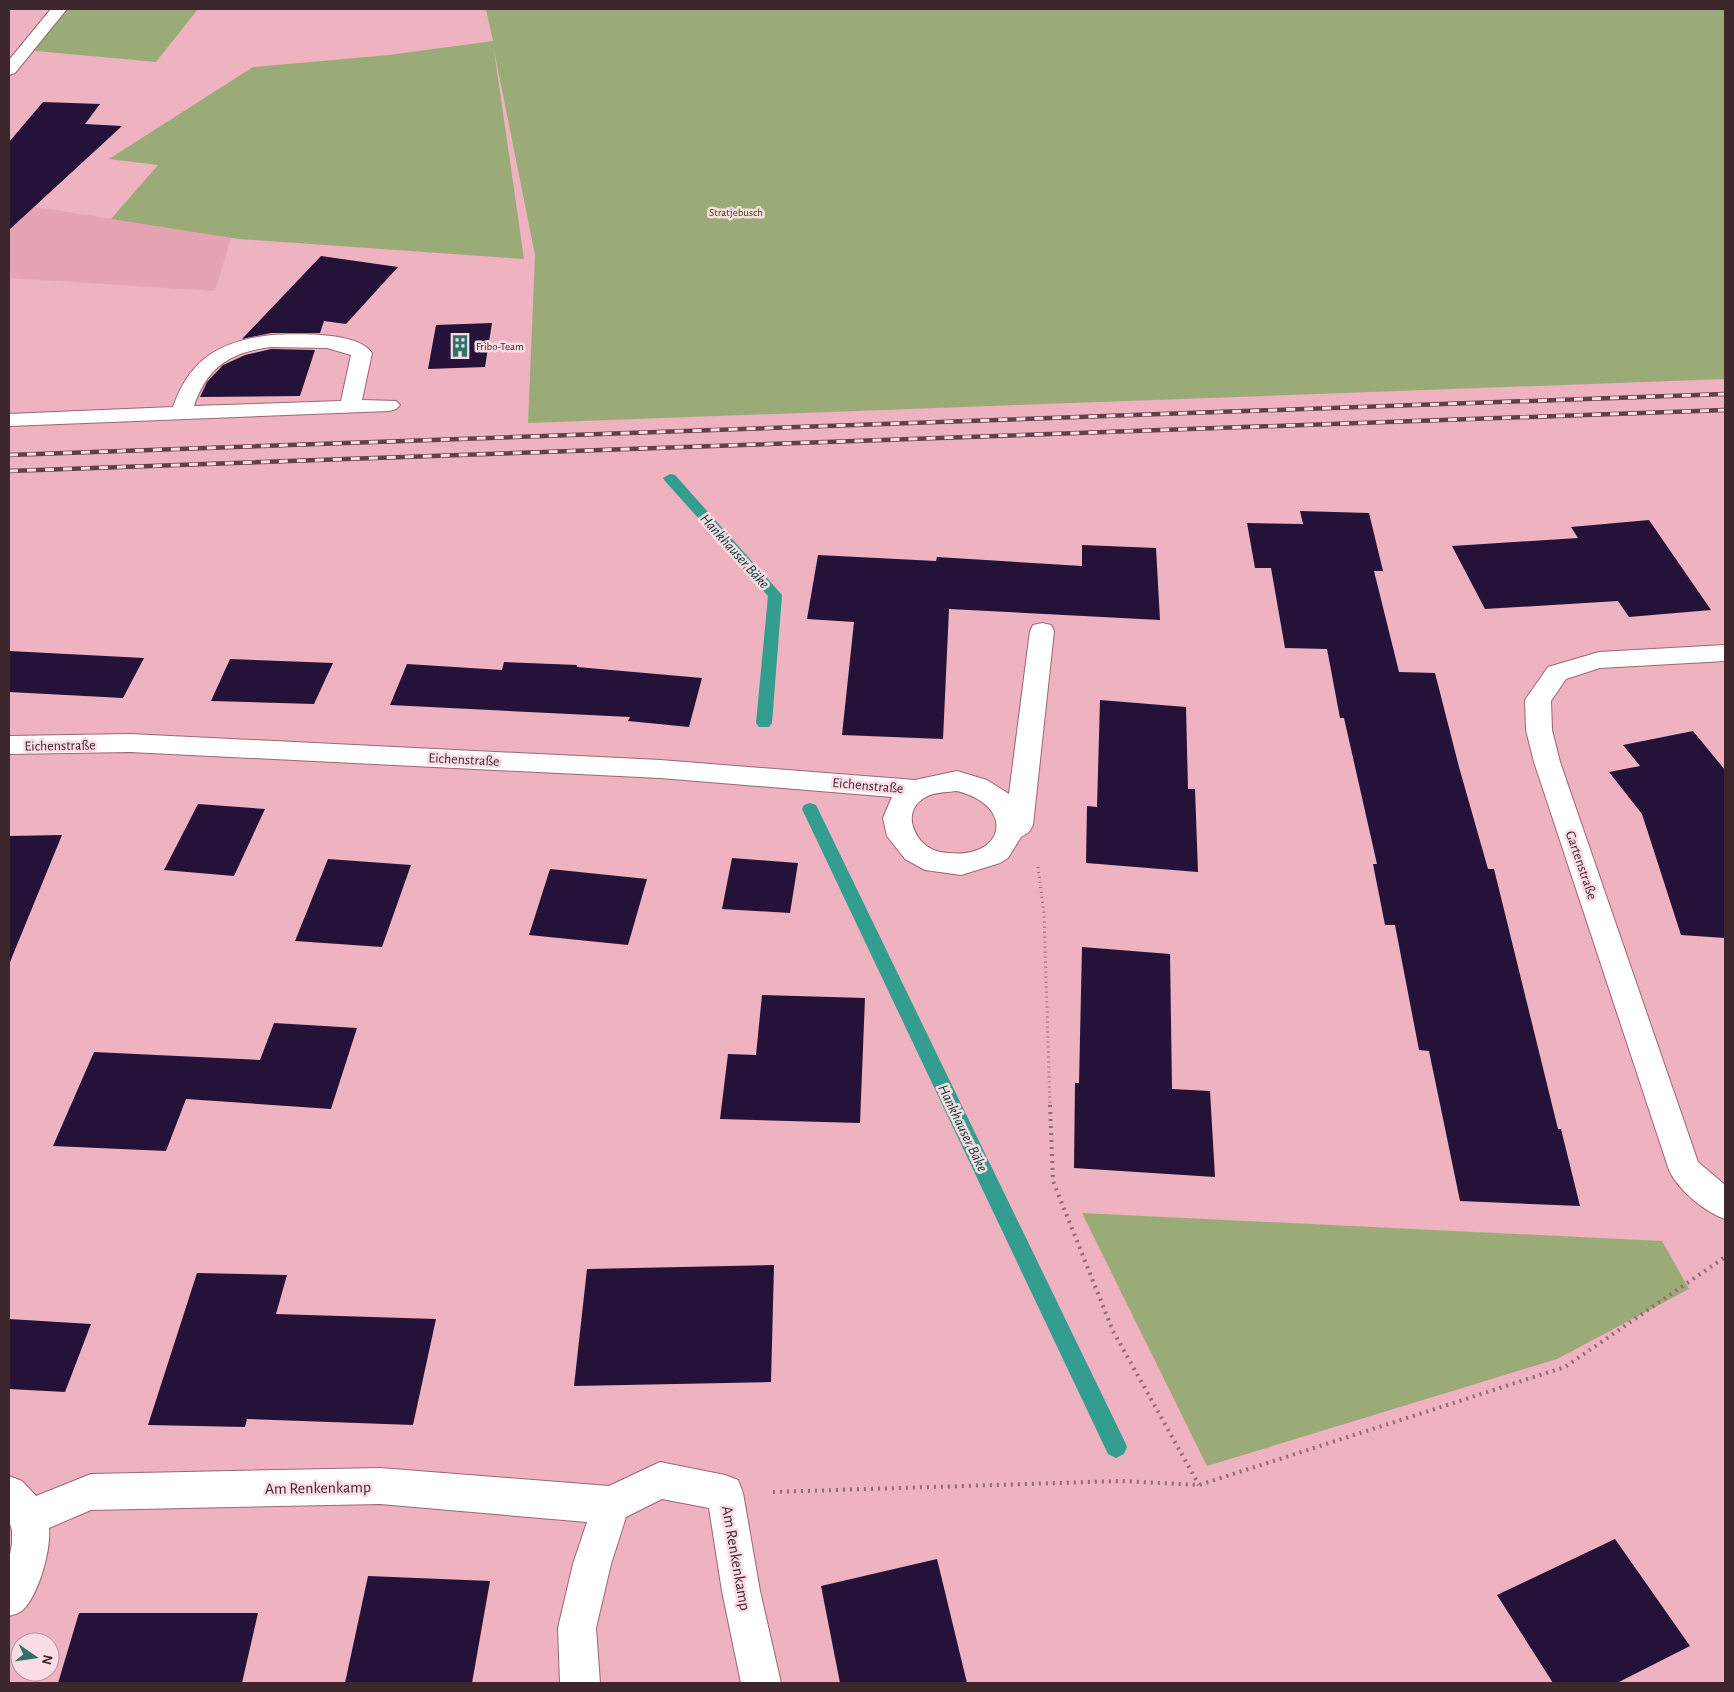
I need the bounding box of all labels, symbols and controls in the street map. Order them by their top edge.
park label: Stratjebusch [709,207,763,218]
building icon: Fribo-Team [447,333,473,359]
place label: Fribo-Team [476,341,524,352]
water label: Hankhauser Bäke [697,511,772,592]
street label: Eichenstraße [24,738,96,754]
street label: Eichenstraße [428,751,500,769]
street label: Eichenstraße [832,776,904,796]
street label: Gartenstraße [1563,829,1599,902]
water label: Hankhauser Bäke [935,1082,990,1174]
street label: Am Renkenkamp [265,1479,371,1497]
street label: Am Renkenkamp [719,1504,753,1612]
north arrow [10,1632,60,1682]
text: N [39,1653,55,1666]

